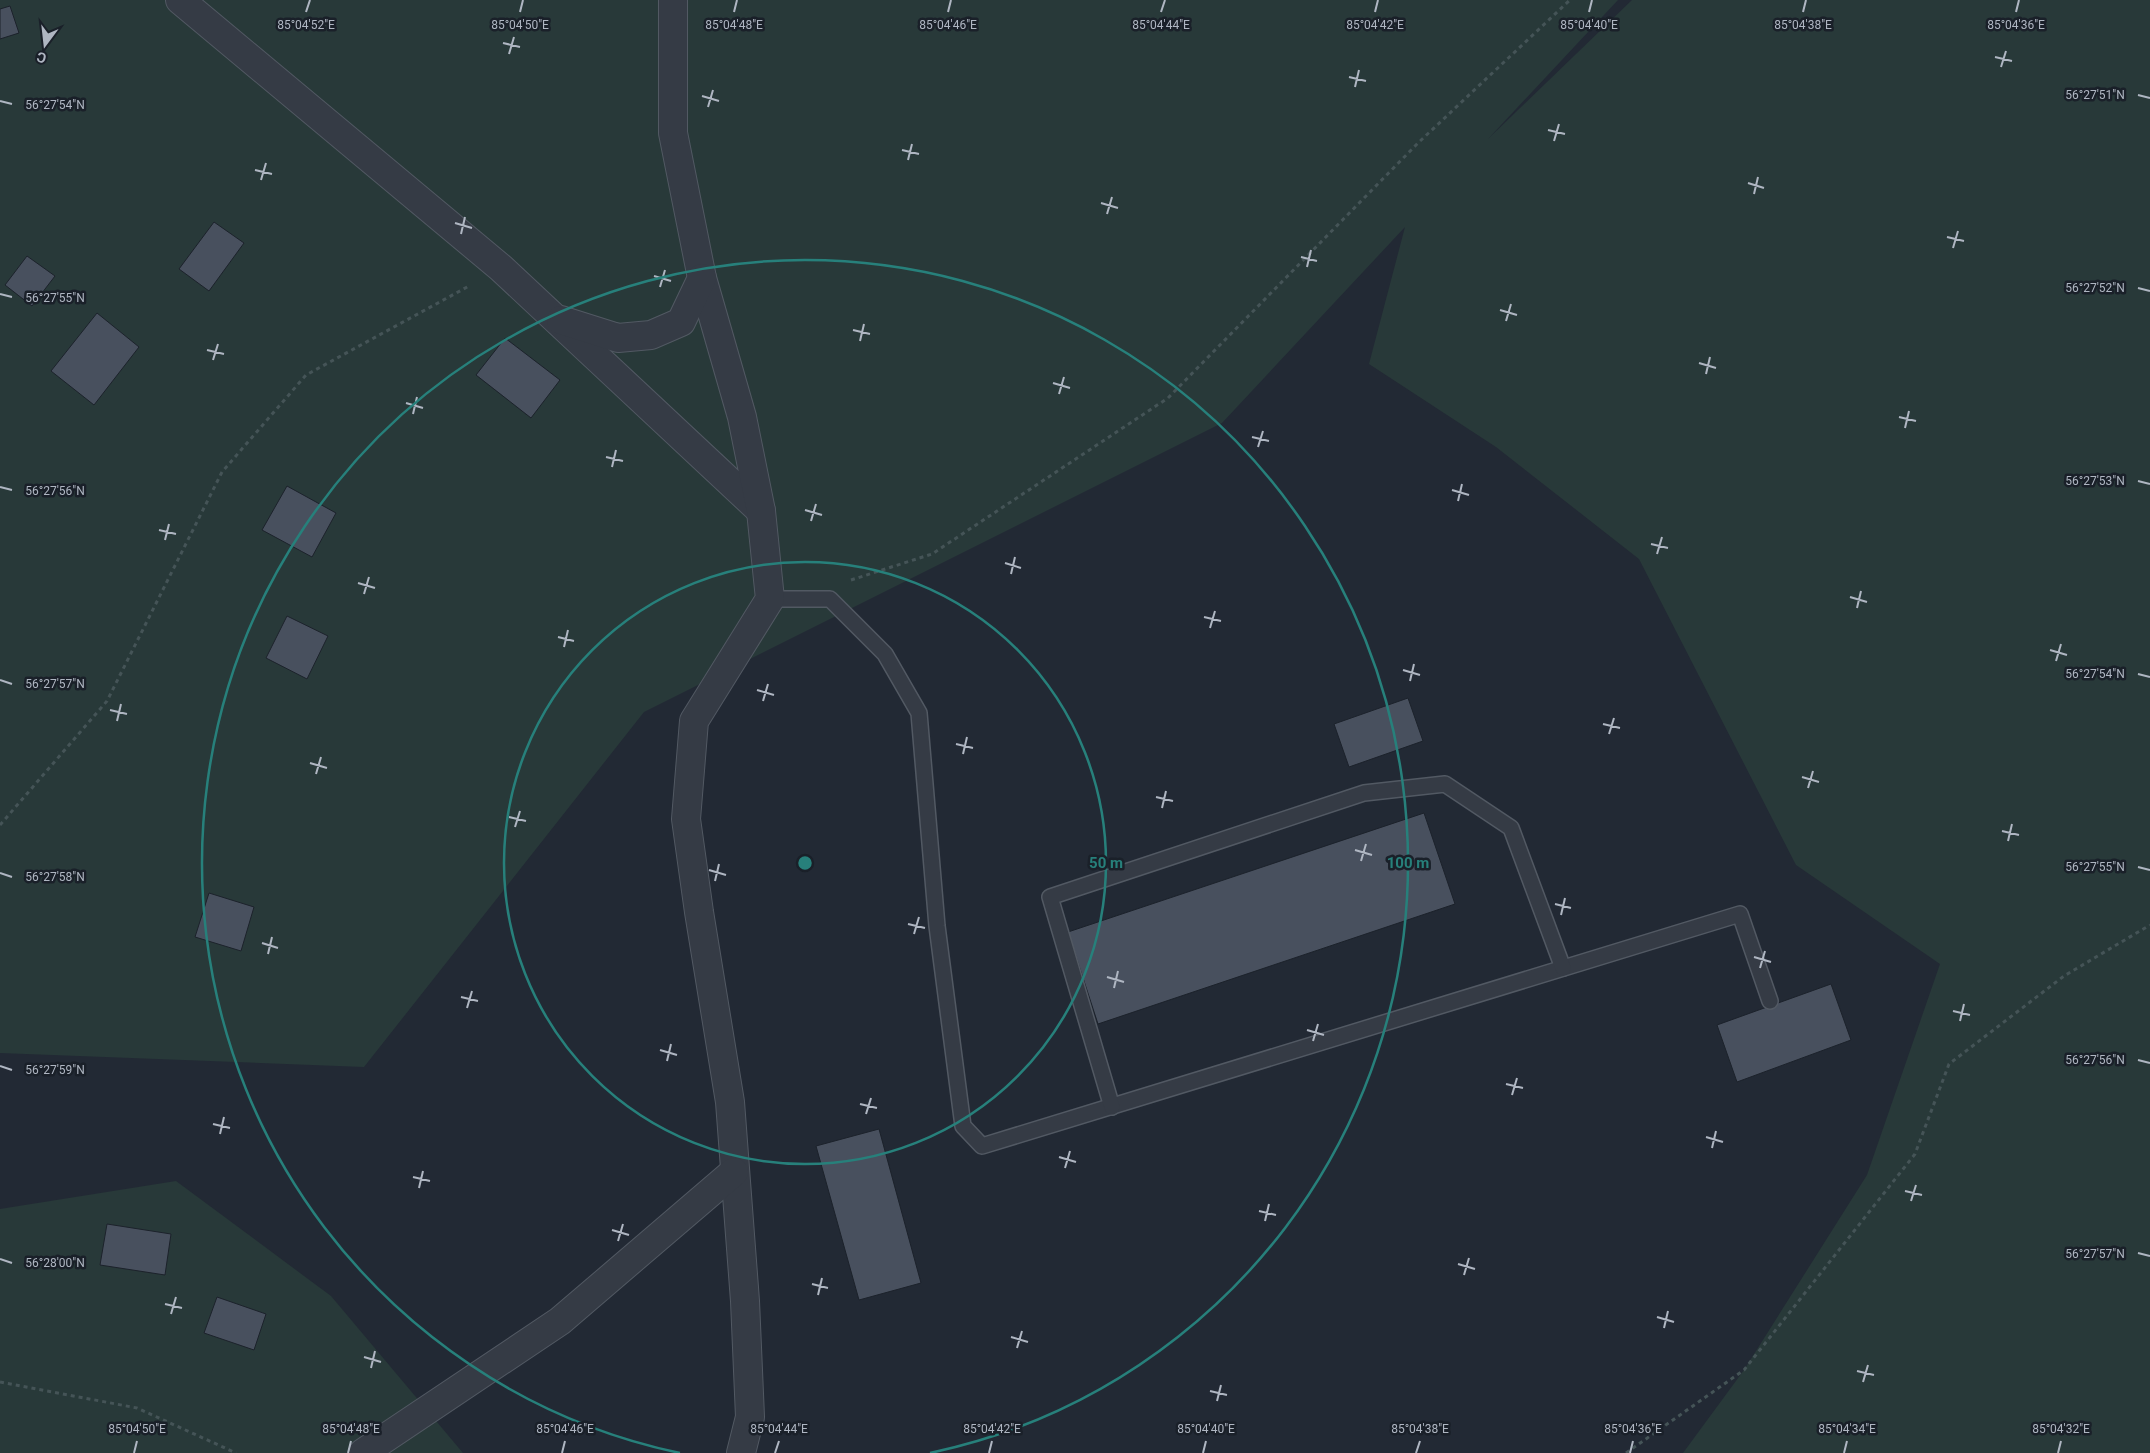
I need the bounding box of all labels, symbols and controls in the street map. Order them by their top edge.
text: 85°04'52"E [277,18,335,32]
text: 85°04'50"E [491,18,549,32]
text: 85°04'48"E [705,18,763,32]
text: 85°04'46"E [919,18,977,32]
text: 85°04'44"E [1132,18,1190,32]
text: 85°04'42"E [1346,18,1404,32]
text: 85°04'40"E [1560,18,1618,32]
text: 85°04'38"E [1774,18,1832,32]
text: 85°04'36"E [1987,18,2045,32]
north arrow [20,20,70,70]
text: С [35,49,48,66]
text: 56°27'51"N [2065,88,2125,102]
text: 56°27'54"N [25,98,85,112]
text: 56°27'52"N [2065,281,2125,295]
text: 56°27'55"N [25,291,85,305]
text: 56°27'53"N [2065,474,2125,488]
text: 56°27'56"N [25,484,85,498]
text: 56°27'54"N [2065,667,2125,681]
text: 56°27'57"N [25,677,85,691]
centre of rings [796,854,814,872]
text: 50 m [1089,854,1123,872]
text: 100 m [1387,854,1429,872]
text: 56°27'55"N [2065,860,2125,874]
text: 56°27'58"N [25,870,85,884]
text: 56°27'56"N [2065,1053,2125,1067]
text: 56°27'59"N [25,1063,85,1077]
text: 56°27'57"N [2065,1247,2125,1261]
text: 56°28'00"N [25,1256,85,1270]
text: 85°04'50"E [108,1422,166,1436]
text: 85°04'48"E [322,1422,380,1436]
text: 85°04'46"E [536,1422,594,1436]
text: 85°04'44"E [750,1422,808,1436]
text: 85°04'42"E [963,1422,1021,1436]
text: 85°04'40"E [1177,1422,1235,1436]
text: 85°04'38"E [1391,1422,1449,1436]
text: 85°04'36"E [1604,1422,1662,1436]
text: 85°04'34"E [1818,1422,1876,1436]
text: 85°04'32"E [2032,1422,2090,1436]

